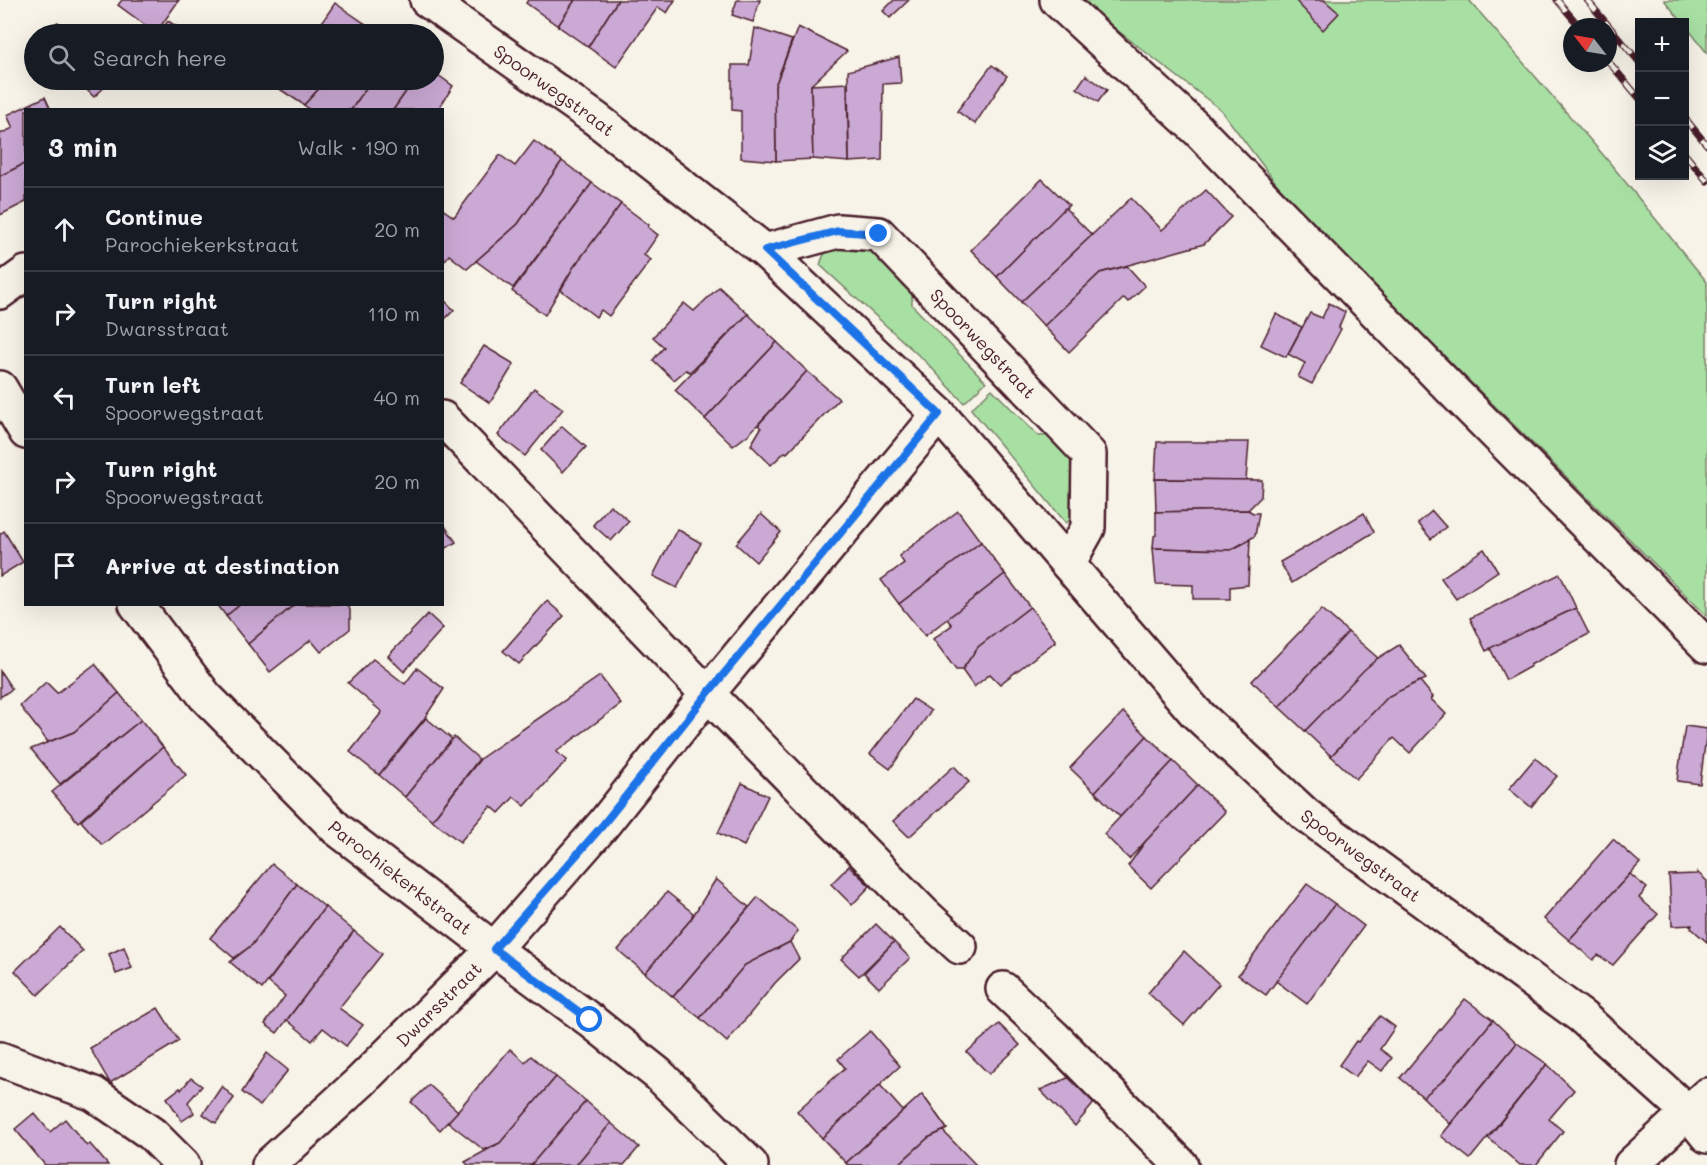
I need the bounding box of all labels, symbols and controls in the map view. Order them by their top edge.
north arrow [1563,18,1617,72]
map controls [1635,18,1689,180]
button: + [1635,18,1689,72]
search box [24,24,444,90]
street label: Spoorwegstraat [489,39,620,141]
icon: search [45,41,78,74]
text: Search here [93,43,227,72]
button: − [1635,72,1689,126]
button: layers [1635,126,1689,180]
text: 3 min [48,130,117,164]
text: Walk · 190 m [297,134,420,160]
text: Continue [105,202,203,231]
icon: ahead [48,213,81,246]
text: 20 m [374,216,420,242]
route end [865,220,891,246]
text: Parochiekerkstraat [105,231,299,257]
street label: Spoorwegstraat [925,283,1042,403]
text: Turn right [105,286,217,315]
icon: right [48,297,81,330]
text: 110 m [367,300,420,326]
text: Dwarsstraat [105,315,229,341]
text: Turn left [105,370,201,399]
icon: left [48,381,81,414]
text: 40 m [374,384,420,410]
text: Spoorwegstraat [105,399,264,425]
text: Turn right [105,454,217,483]
icon: right [48,465,81,498]
text: 20 m [374,468,420,494]
text: Spoorwegstraat [105,483,264,509]
icon: arrive [48,549,81,582]
text: Arrive at destination [105,551,340,580]
street label: Spoorwegstraat [1296,803,1426,907]
street label: Parochiekerkstraat [323,815,477,940]
street label: Dwarsstraat [391,956,487,1052]
route start [576,1006,602,1032]

